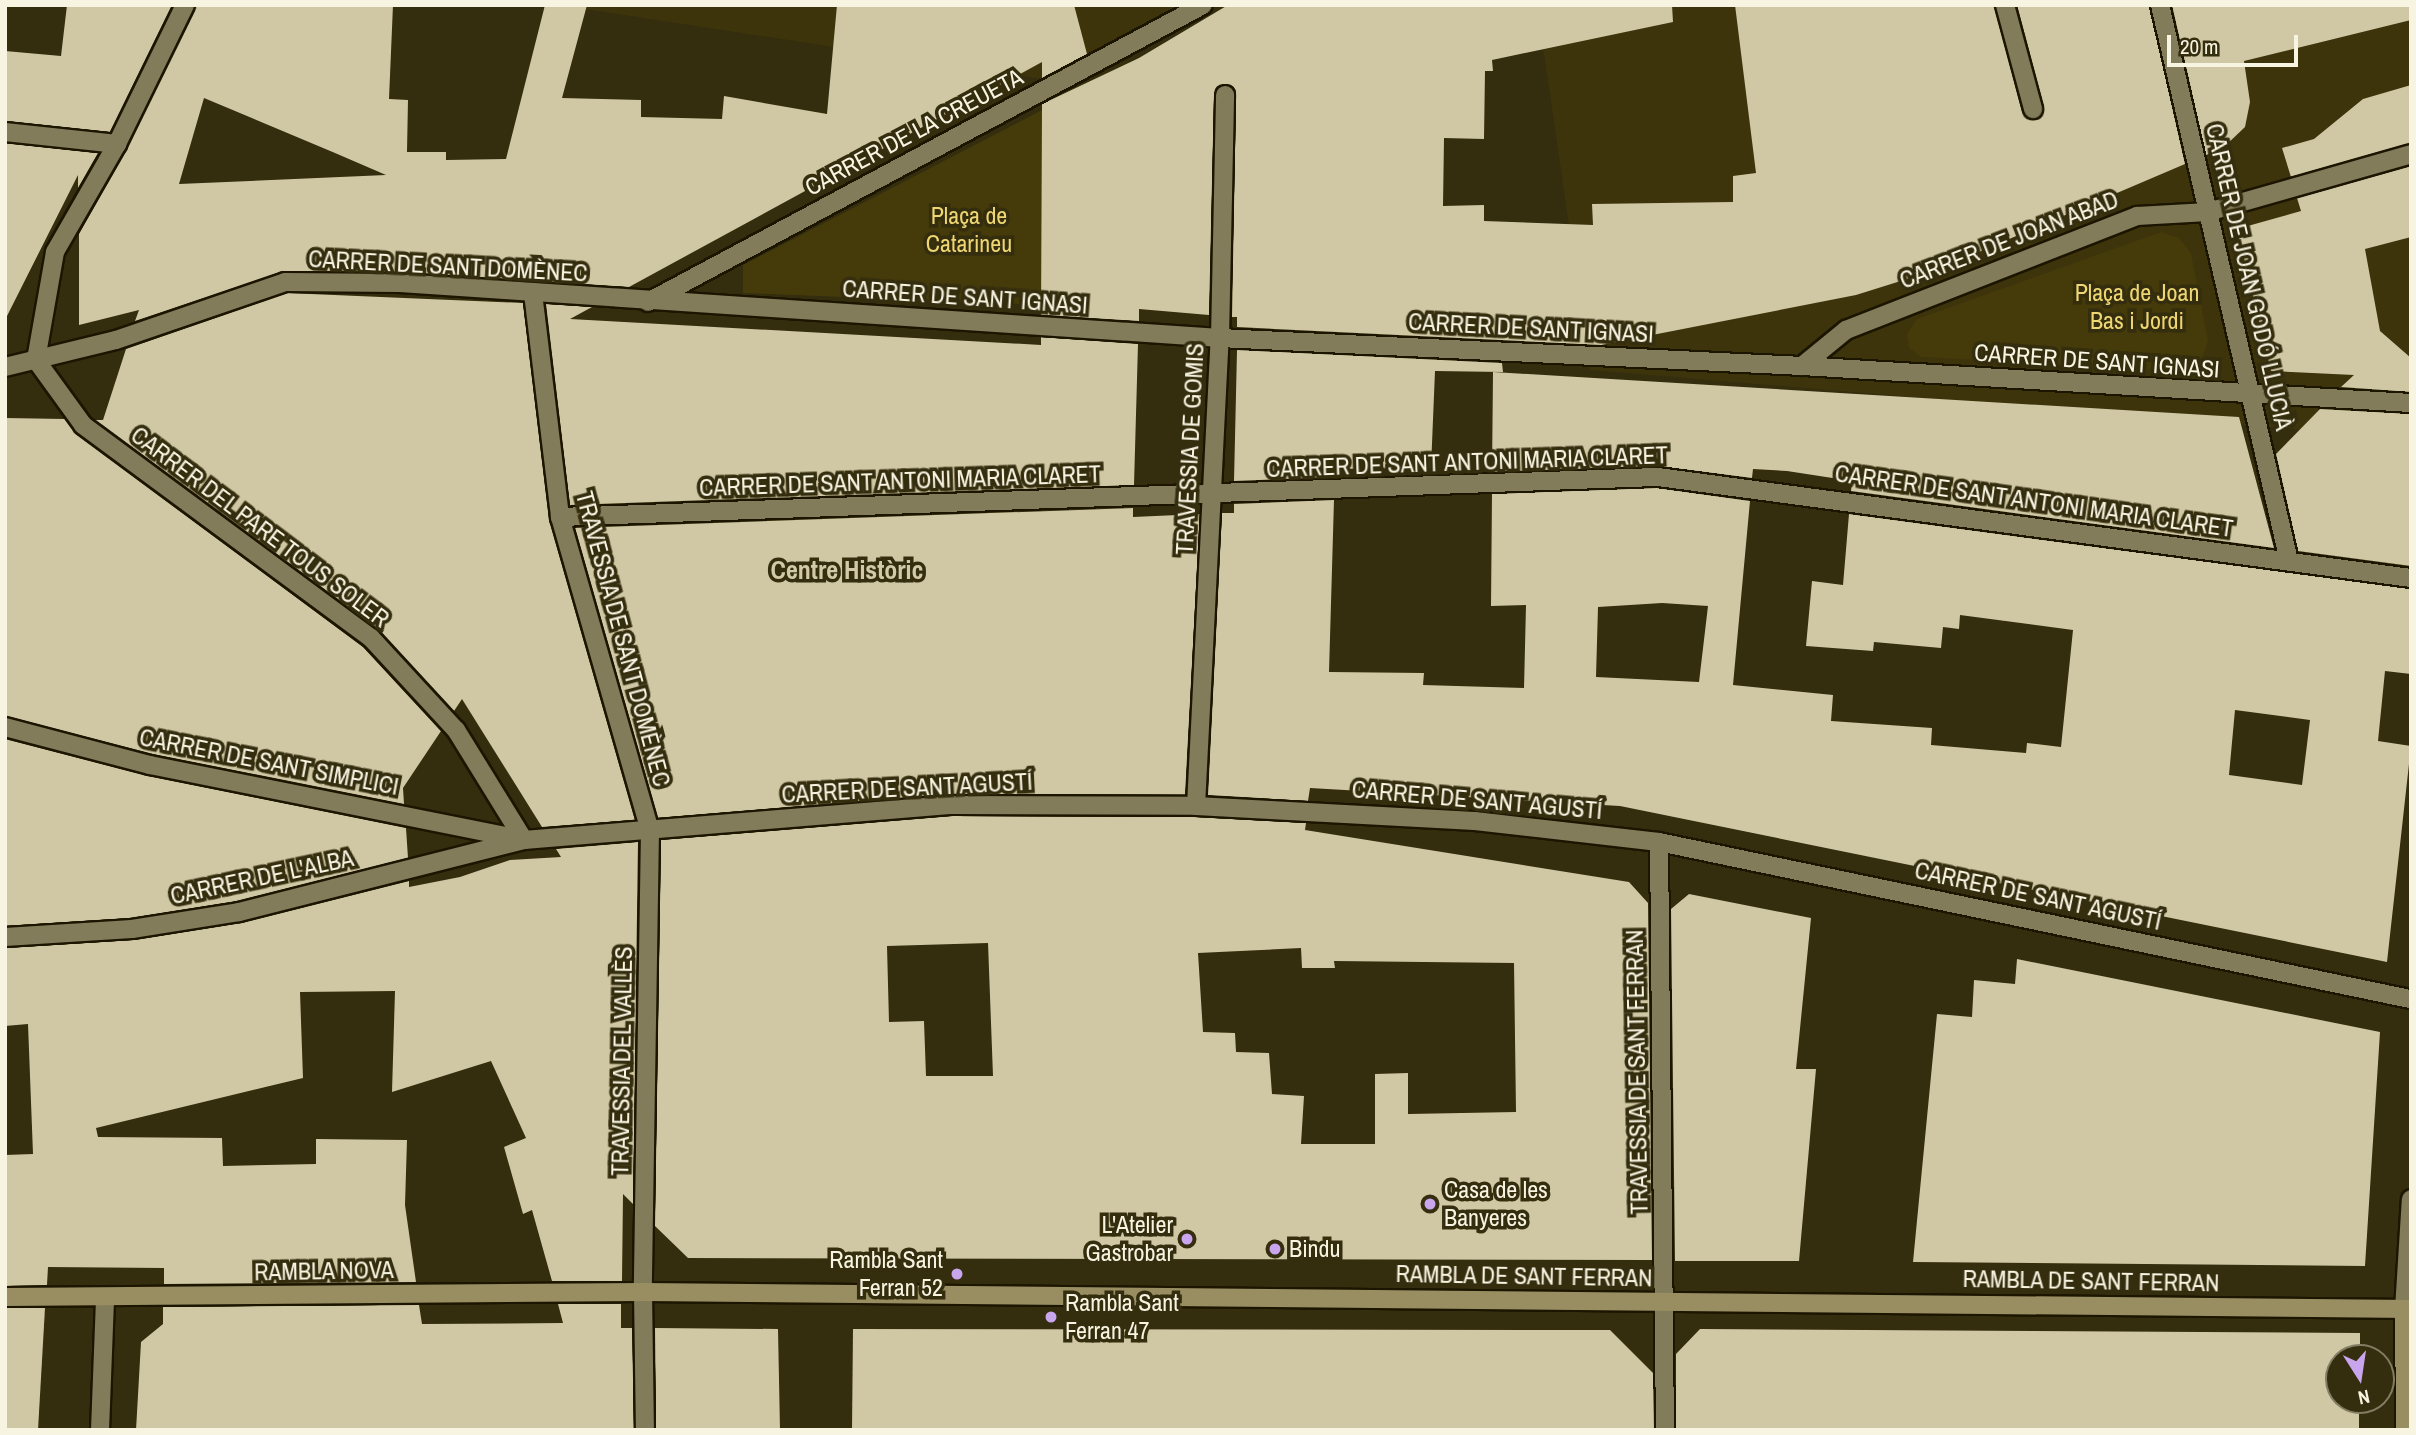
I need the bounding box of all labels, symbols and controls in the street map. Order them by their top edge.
scale bar [2171,21,2302,65]
text: 20 m [2180,32,2218,61]
street label: CARRER DE LA CREUETA [800,62,1028,202]
street label: CARRER DE JOAN GODÓ LLUCIÀ [2200,121,2298,433]
street label: CARRER DE JOAN ABAD [1895,185,2123,295]
park label: Plaça de Catarineu [926,202,1012,258]
street label: CARRER DE SANT DOMÈNEC [307,244,589,288]
street label: CARRER DE SANT IGNASI [841,274,1089,320]
park label: Plaça de Joan Bas i Jordi [2075,279,2199,335]
street label: CARRER DE SANT IGNASI [1407,307,1655,349]
street label: CARRER DE SANT IGNASI [1973,338,2221,384]
street label: TRAVESSIA DE GOMIS [1170,342,1210,556]
street label: CARRER DEL PARE TOUS SOLER [125,420,395,634]
street label: CARRER DE SANT ANTONI MARIA CLARET [1264,441,1670,483]
street label: CARRER DE SANT ANTONI MARIA CLARET [1832,459,2236,543]
street label: CARRER DE SANT ANTONI MARIA CLARET [697,460,1103,502]
street label: TRAVESSIA DE SANT DOMÈNEC [570,488,676,790]
district label: Centre Històric [771,554,923,586]
street label: CARRER DE SANT SIMPLICI [137,723,401,801]
street label: CARRER DE SANT AGUSTÍ [780,767,1034,809]
street label: CARRER DE SANT AGUSTÍ [1350,775,1604,825]
street label: CARRER DE L'ALBA [168,844,356,910]
street label: CARRER DE SANT AGUSTÍ [1911,856,2165,936]
street label: TRAVESSIA DE SANT FERRAN [1620,929,1654,1215]
street label: TRAVESSIA DEL VALLÈS [606,945,638,1177]
place label: Casa de les Banyeres [1444,1176,1548,1232]
marker: Casa de les Banyeres [1422,1196,1438,1212]
place label: L'Atelier Gastrobar [1085,1211,1173,1267]
marker: L'Atelier Gastrobar [1179,1231,1195,1247]
place label: Bindu [1289,1235,1340,1263]
marker: Bindu [1267,1241,1283,1257]
place label: Rambla Sant Ferran 52 [829,1246,943,1302]
street label: RAMBLA NOVA [253,1255,395,1287]
street label: RAMBLA DE SANT FERRAN [1395,1259,1653,1293]
street label: RAMBLA DE SANT FERRAN [1962,1264,2220,1298]
marker: Rambla Sant Ferran 52 [949,1266,965,1282]
place label: Rambla Sant Ferran 47 [1065,1289,1179,1345]
marker: Rambla Sant Ferran 47 [1043,1309,1059,1325]
north arrow [2325,1344,2395,1414]
text: N [2356,1384,2372,1411]

